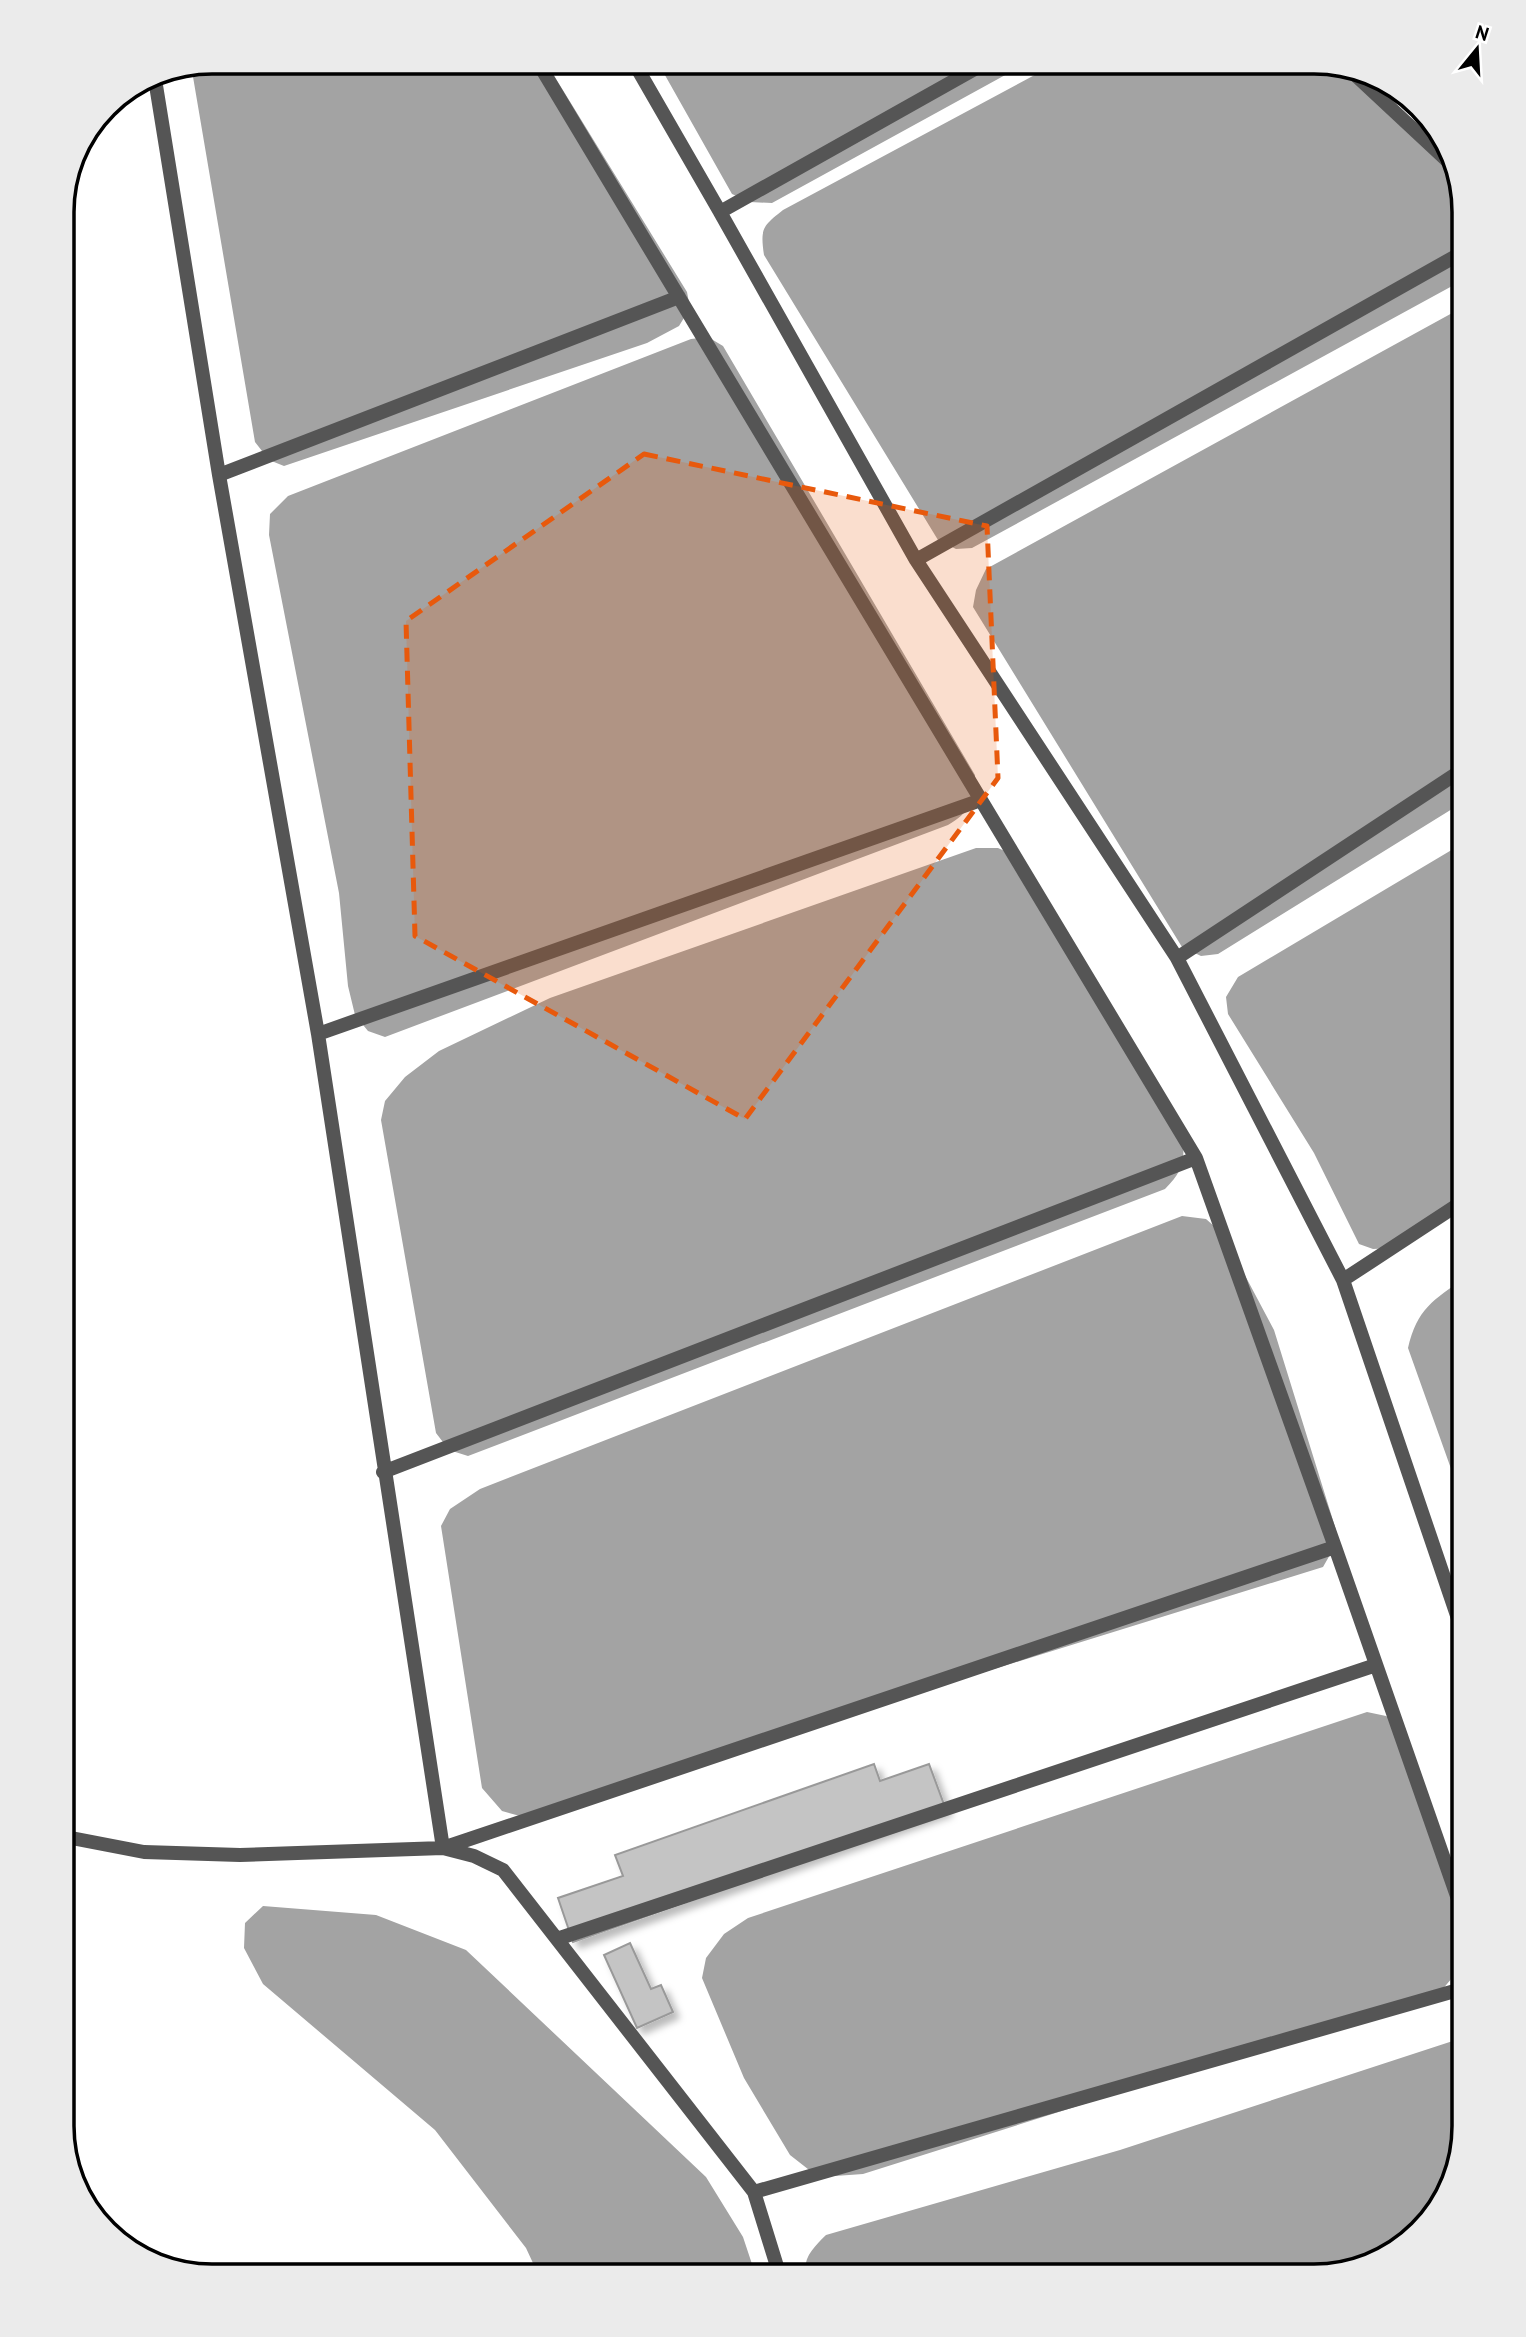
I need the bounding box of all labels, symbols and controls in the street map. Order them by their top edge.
north arrow [1442,14,1512,84]
text: N [1473,19,1492,46]

